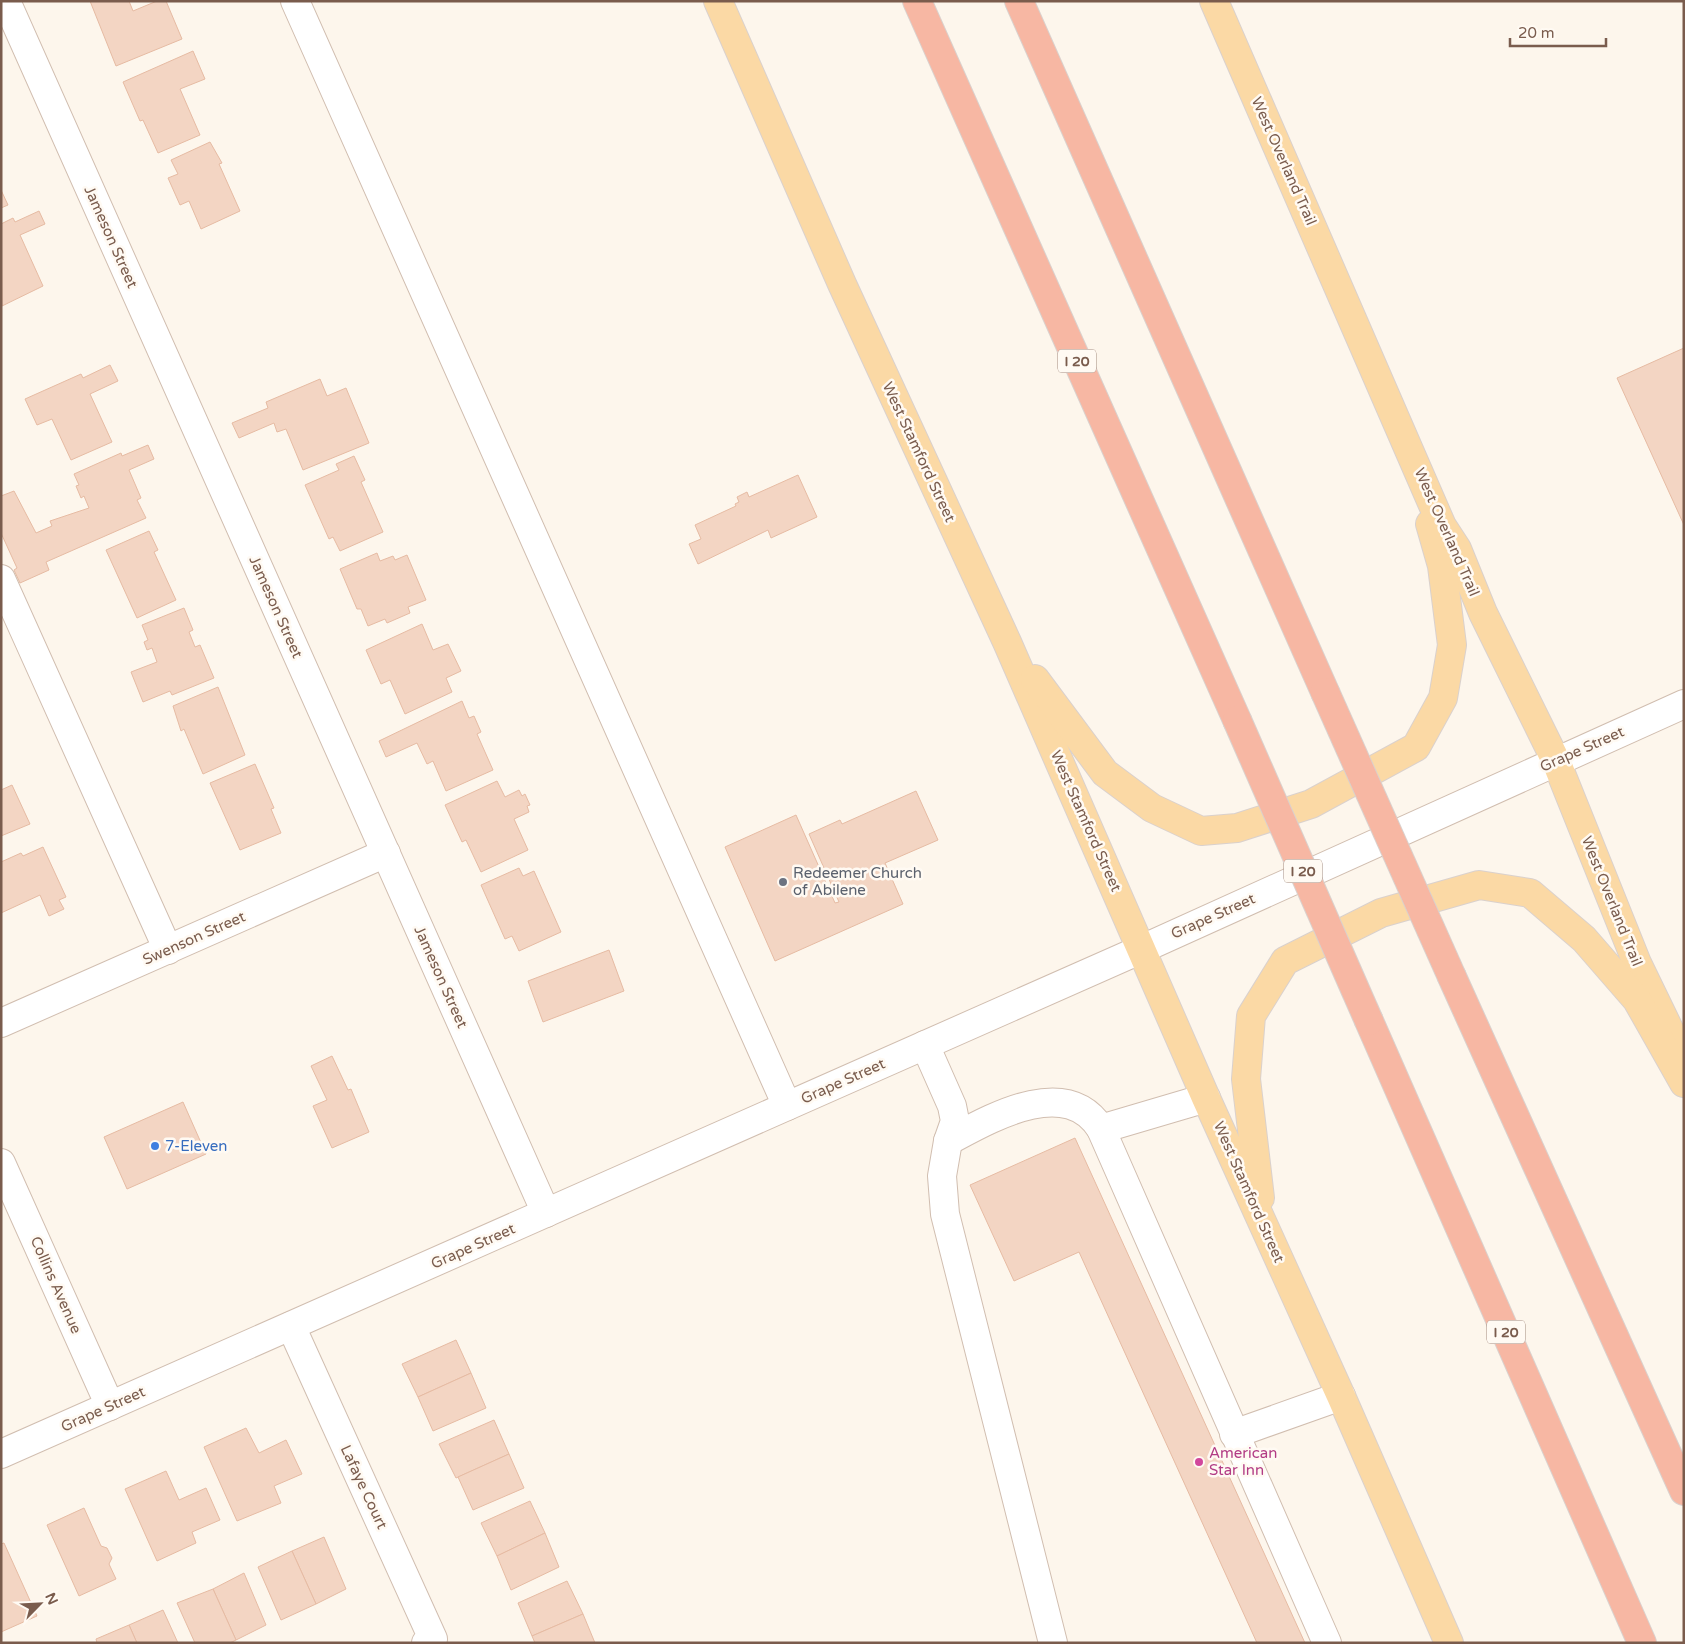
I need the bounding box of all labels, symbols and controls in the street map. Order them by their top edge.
scale bar [1510,15,1606,47]
text: 20 m [1518,24,1555,42]
street label: West Overland Trail [1248,94,1320,228]
street label: Jameson Street [80,183,142,291]
road number: I 20 [1058,350,1096,372]
street label: West Stamford Street [879,379,960,525]
street label: West Overland Trail [1411,465,1483,599]
street label: Jameson Street [245,553,307,661]
street label: Grape Street [1537,722,1627,776]
street label: West Stamford Street [1047,748,1125,895]
street label: West Overland Trail [1578,833,1646,969]
road number: I 20 [1284,859,1322,882]
place label: Redeemer Church of Abilene [793,864,922,899]
marker: Redeemer Church of Abilene [777,876,789,888]
street label: Grape Street [1168,889,1258,943]
street label: Swenson Street [140,907,248,969]
street label: Jameson Street [410,923,472,1031]
street label: Grape Street [798,1054,888,1108]
street label: West Stamford Street [1210,1119,1288,1266]
place label: 7-Eleven [165,1137,227,1155]
marker: 7-Eleven [149,1140,161,1152]
street label: Grape Street [428,1219,518,1273]
street label: Collins Avenue [27,1234,85,1336]
road number: I 20 [1487,1320,1525,1344]
street label: Grape Street [58,1382,148,1436]
street label: Lafaye Court [337,1442,391,1532]
place label: American Star Inn [1209,1444,1277,1479]
marker: American Star Inn [1193,1456,1205,1468]
north arrow [15,1579,65,1629]
text: N [41,1590,61,1608]

